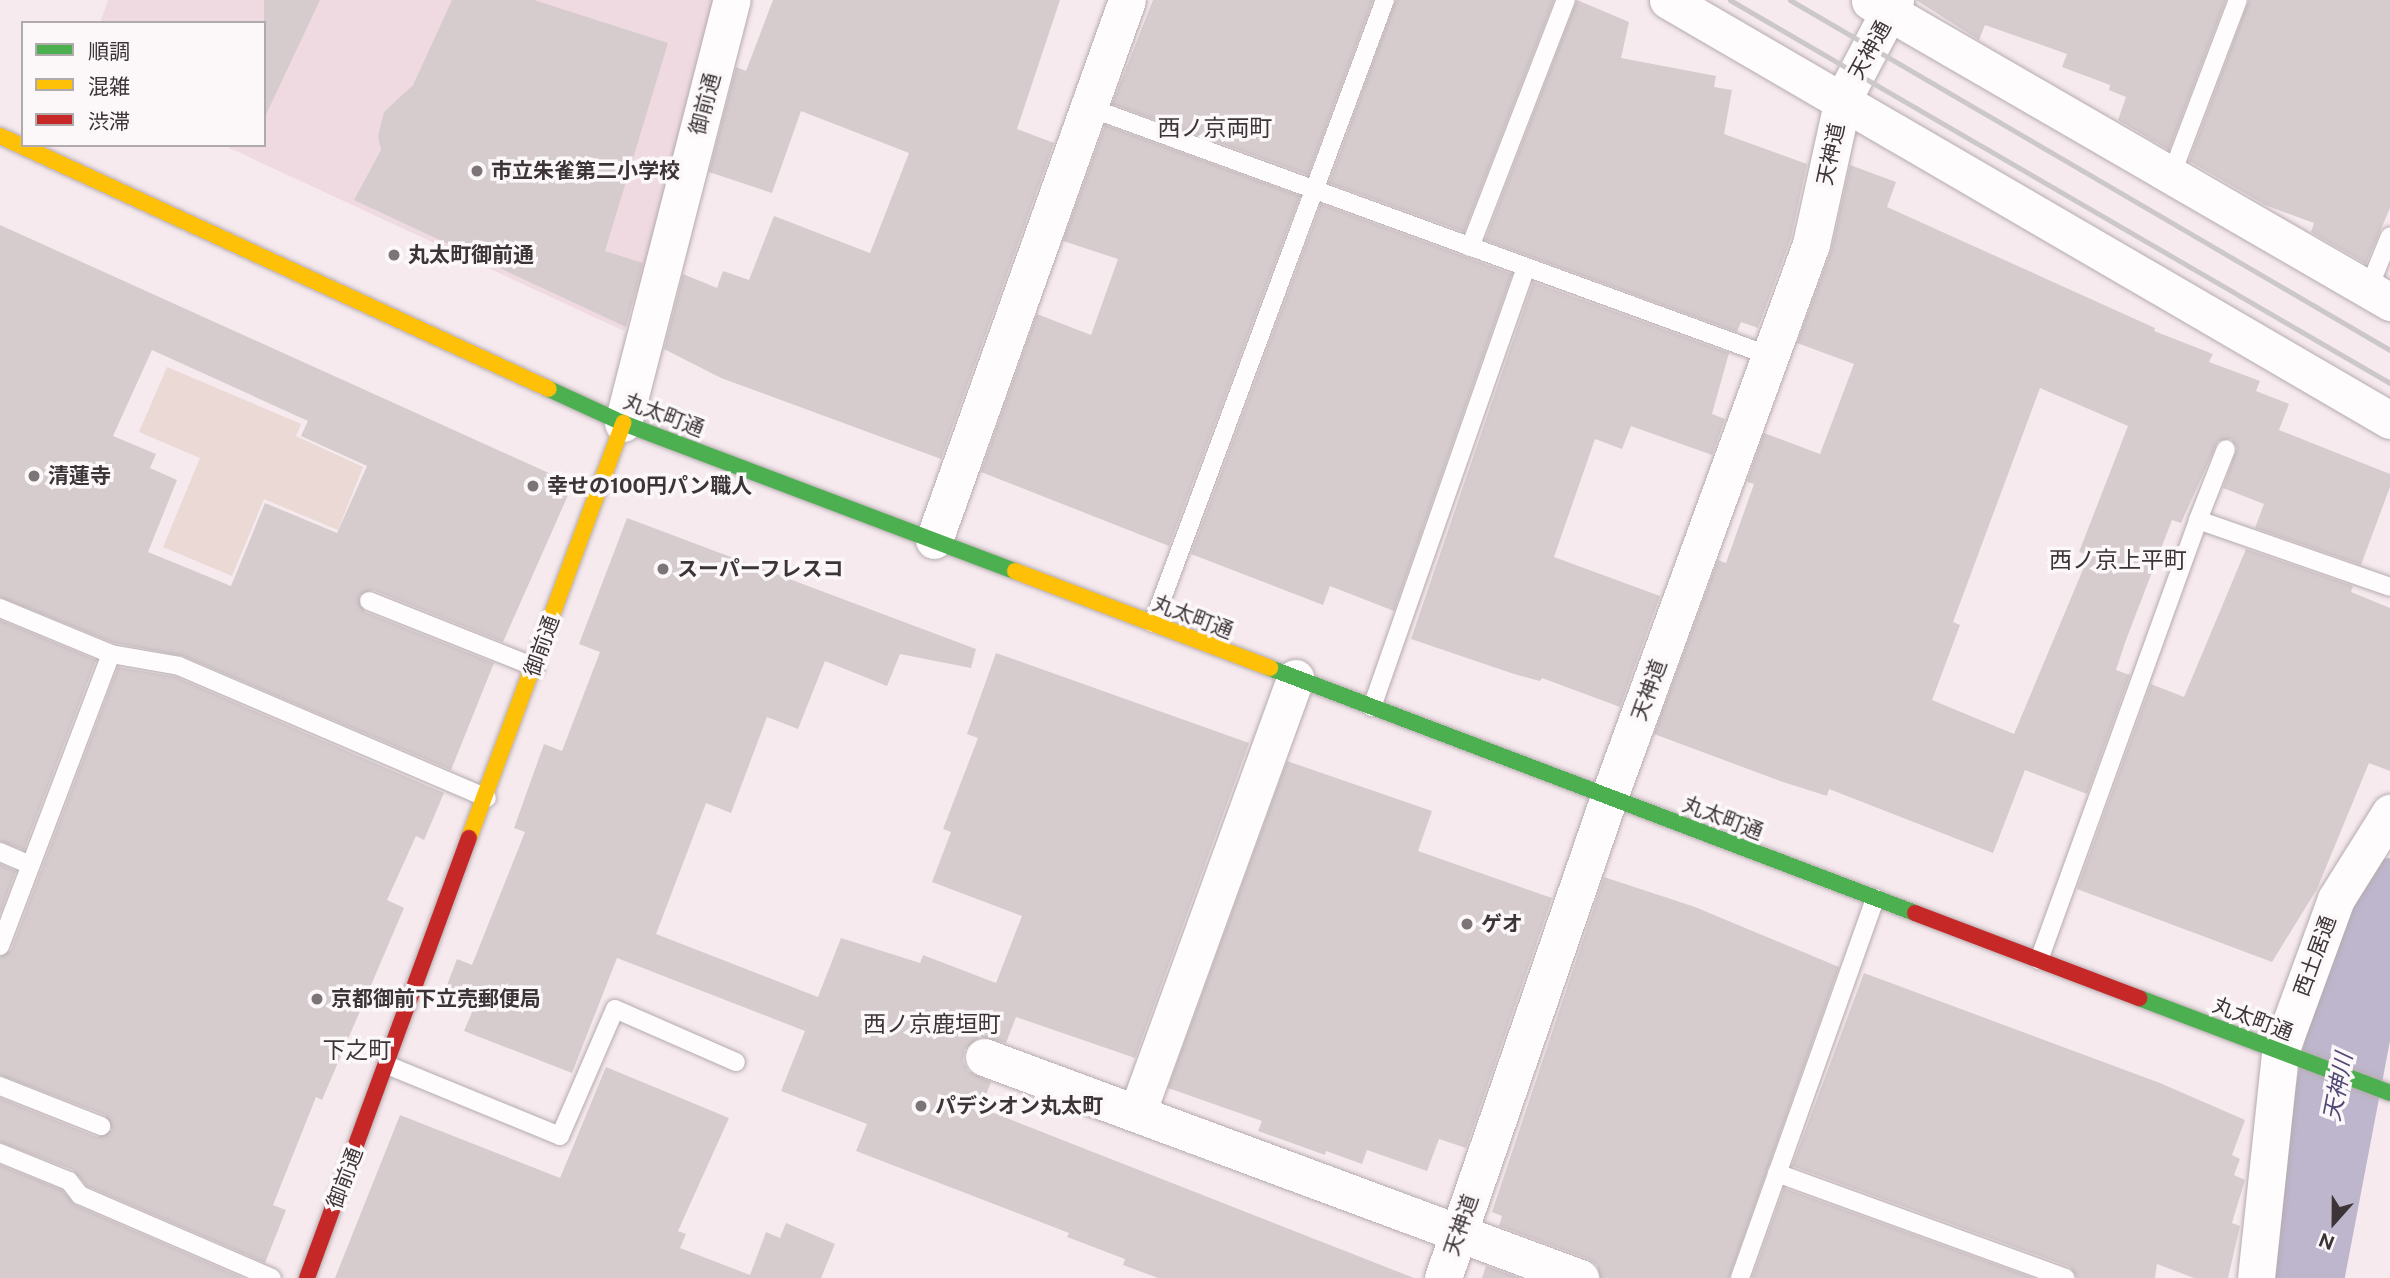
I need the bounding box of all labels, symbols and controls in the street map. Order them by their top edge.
street label: 天神通 [1844,16,1896,84]
legend [21,21,266,147]
text: 順調 [88,39,130,64]
street label: 御前通 [685,70,725,138]
text: 混雑 [88,74,130,99]
text: 渋滞 [88,109,130,134]
district label: 西ノ京両町 [1158,114,1272,142]
street label: 天神道 [1812,121,1850,187]
place label: 市立朱雀第二小学校 [491,158,680,184]
marker: 市立朱雀第二小学校 [469,163,485,179]
place label: 丸太町御前通 [408,242,534,268]
marker: 丸太町御前通 [386,247,402,263]
street label: 丸太町通 [620,388,708,442]
place label: 清蓮寺 [48,463,111,489]
marker: 清蓮寺 [26,468,42,484]
place label: 幸せの100円パン職人 [547,473,751,499]
marker: 幸せの100円パン職人 [525,478,541,494]
district label: 西ノ京上平町 [2049,546,2187,574]
place label: スーパーフレスコ [677,556,845,582]
marker: スーパーフレスコ [655,561,671,577]
street label: 丸太町通 [1149,590,1237,644]
street label: 御前通 [519,612,565,680]
street label: 天神道 [1626,656,1672,724]
street label: 丸太町通 [1679,791,1767,845]
place label: ゲオ [1481,911,1523,937]
street label: 西土居通 [2289,912,2341,1000]
marker: ゲオ [1459,916,1475,932]
place label: 京都御前下立売郵便局 [331,986,541,1012]
marker: 京都御前下立売郵便局 [309,991,325,1007]
street label: 丸太町通 [2209,992,2297,1046]
district label: 西ノ京鹿垣町 [863,1010,1001,1038]
district label: 下之町 [323,1036,391,1064]
water label: 天神川 [2318,1051,2358,1123]
place label: パデシオン丸太町 [935,1093,1103,1119]
marker: パデシオン丸太町 [913,1098,929,1114]
street label: 御前通 [322,1144,368,1212]
north arrow [2299,1187,2369,1257]
street label: 天神道 [1439,1191,1483,1259]
text: N [2316,1229,2337,1255]

